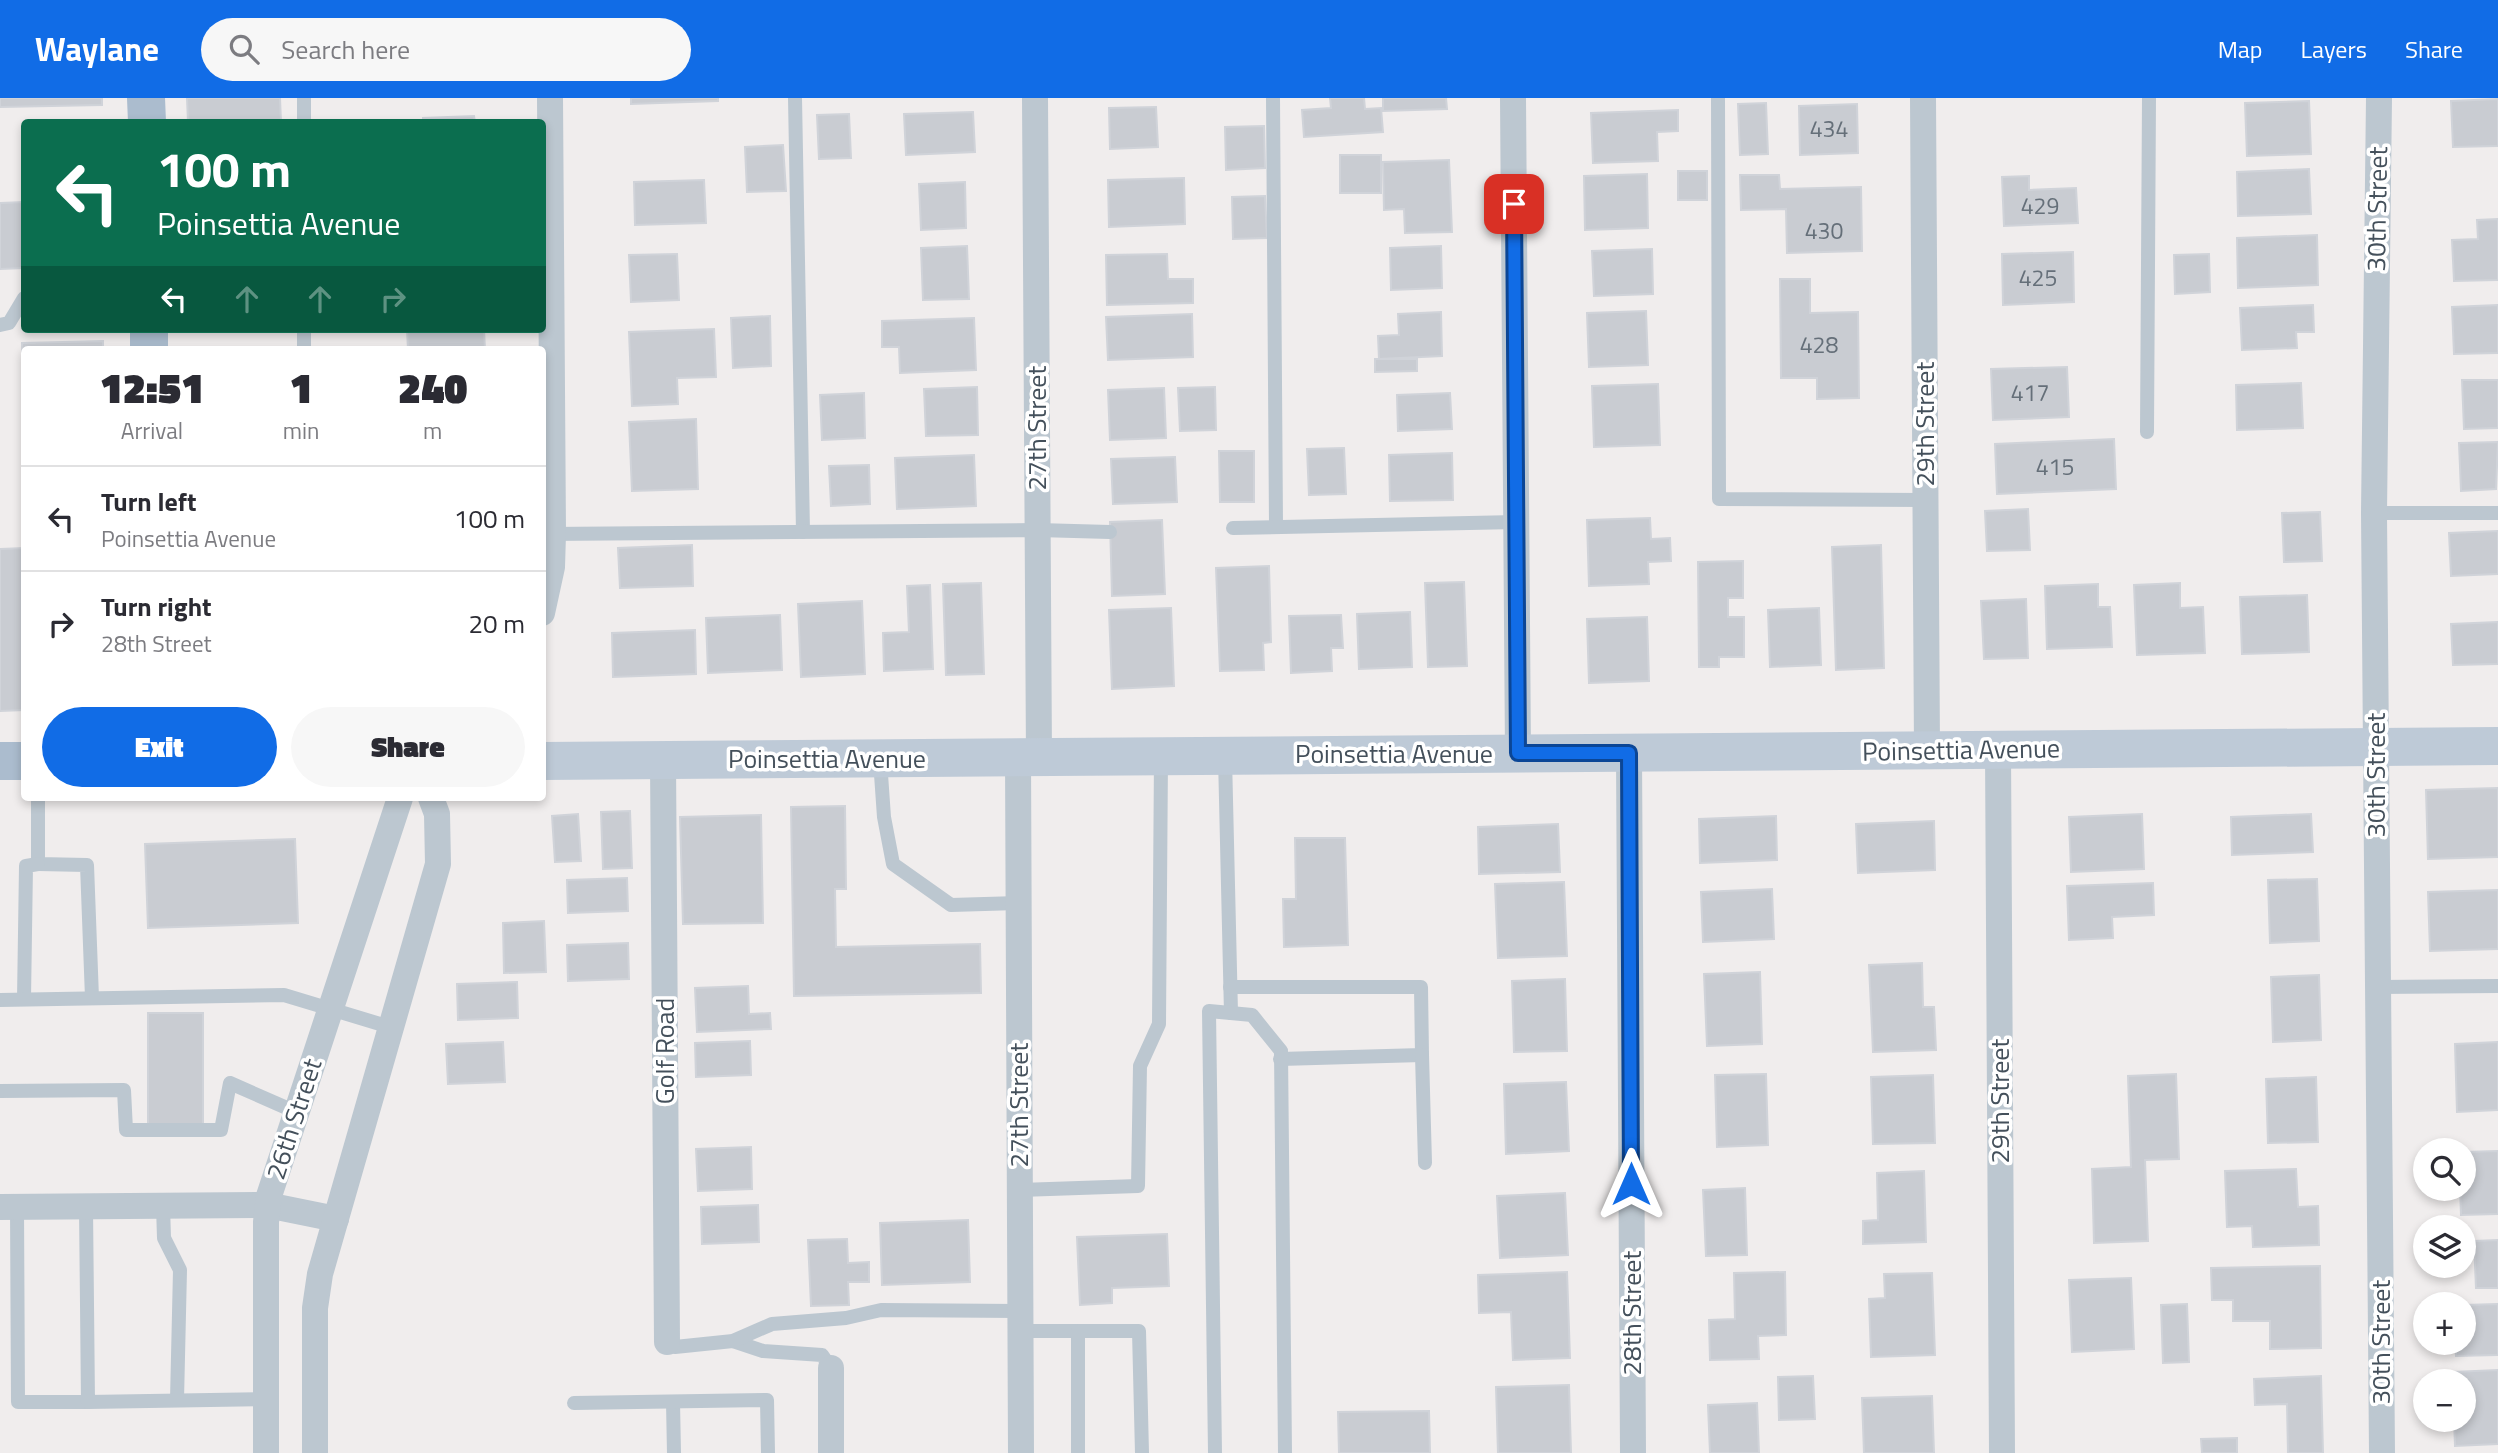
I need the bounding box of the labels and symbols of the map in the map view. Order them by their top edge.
house number: 434 [1810,111,1848,146]
street label: 30th Street [2356,146,2397,272]
pin [1484,174,1544,234]
house number: 429 [2021,188,2059,223]
house number: 430 [1805,213,1843,248]
house number: 425 [2019,260,2057,295]
house number: 428 [1800,327,1838,362]
street label: 29th Street [1905,362,1944,486]
street label: 27th Street [1017,366,1056,490]
house number: 417 [2011,375,2049,410]
house number: 415 [2036,449,2074,484]
street label: 30th Street [2356,713,2395,837]
street label: Poinsettia Avenue [1862,728,2060,771]
street label: Poinsettia Avenue [1295,734,1493,773]
street label: Poinsettia Avenue [728,739,926,778]
street label: Golf Road [645,998,684,1104]
street label: 29th Street [1980,1039,2019,1163]
street label: 27th Street [999,1043,1038,1167]
street label: 26th Street [256,1053,331,1184]
position arrow [1594,1147,1668,1221]
street label: 28th Street [1612,1251,1651,1375]
street label: 30th Street [2361,1280,2400,1404]

